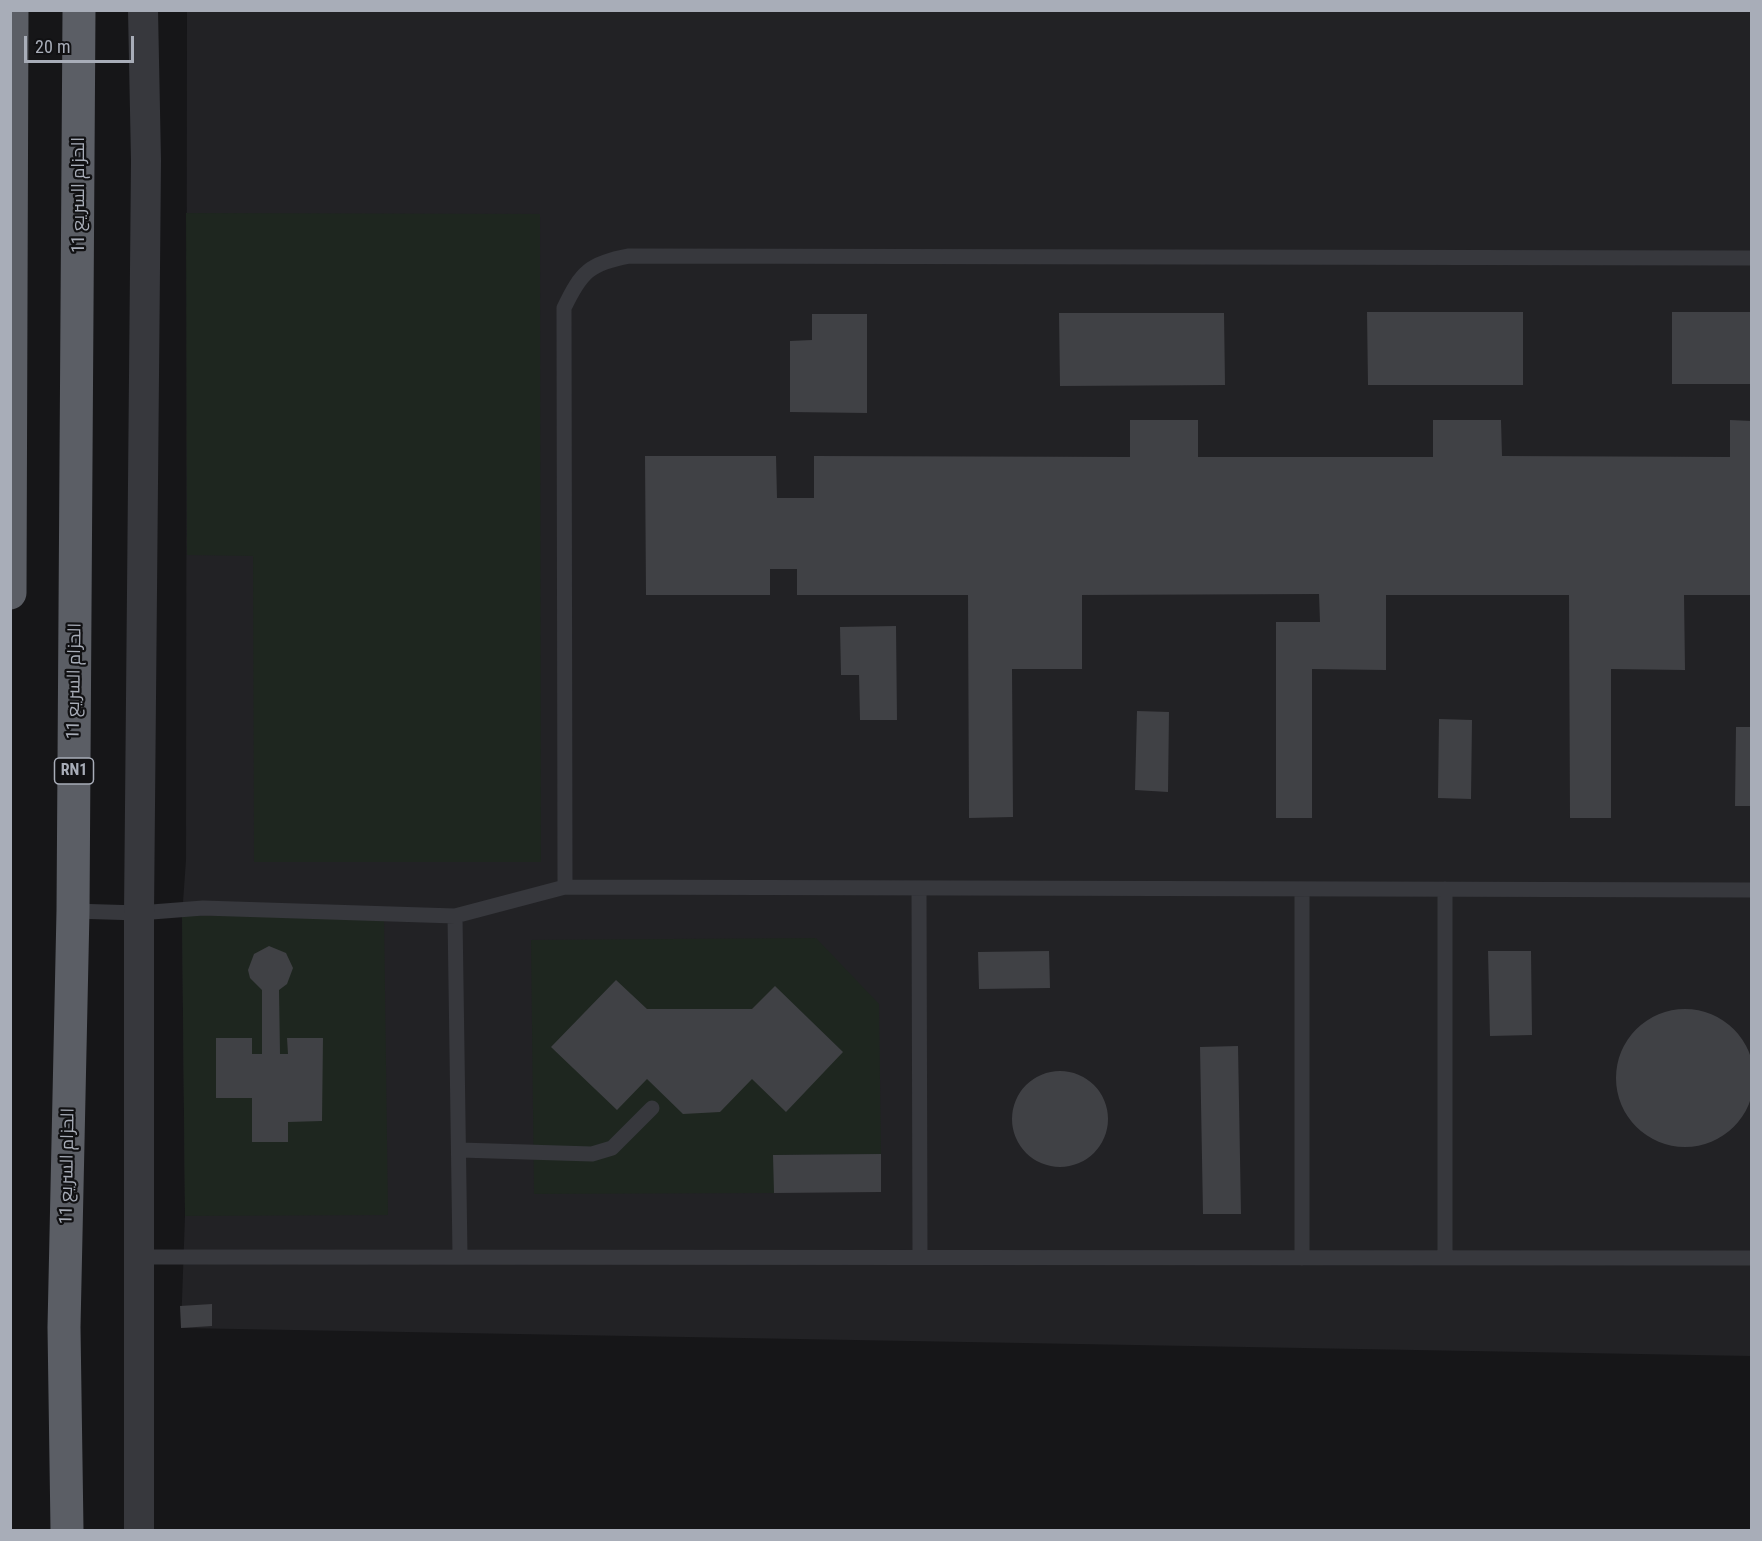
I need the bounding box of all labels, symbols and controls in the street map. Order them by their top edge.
scale bar [27,24,136,62]
text: 20 m [35,36,70,57]
street label: الحزام السريع 11 [68,137,90,253]
street label: الحزام السريع 11 [63,623,87,739]
road number: RN1 [54,758,94,784]
street label: الحزام السريع 11 [56,1108,80,1224]

